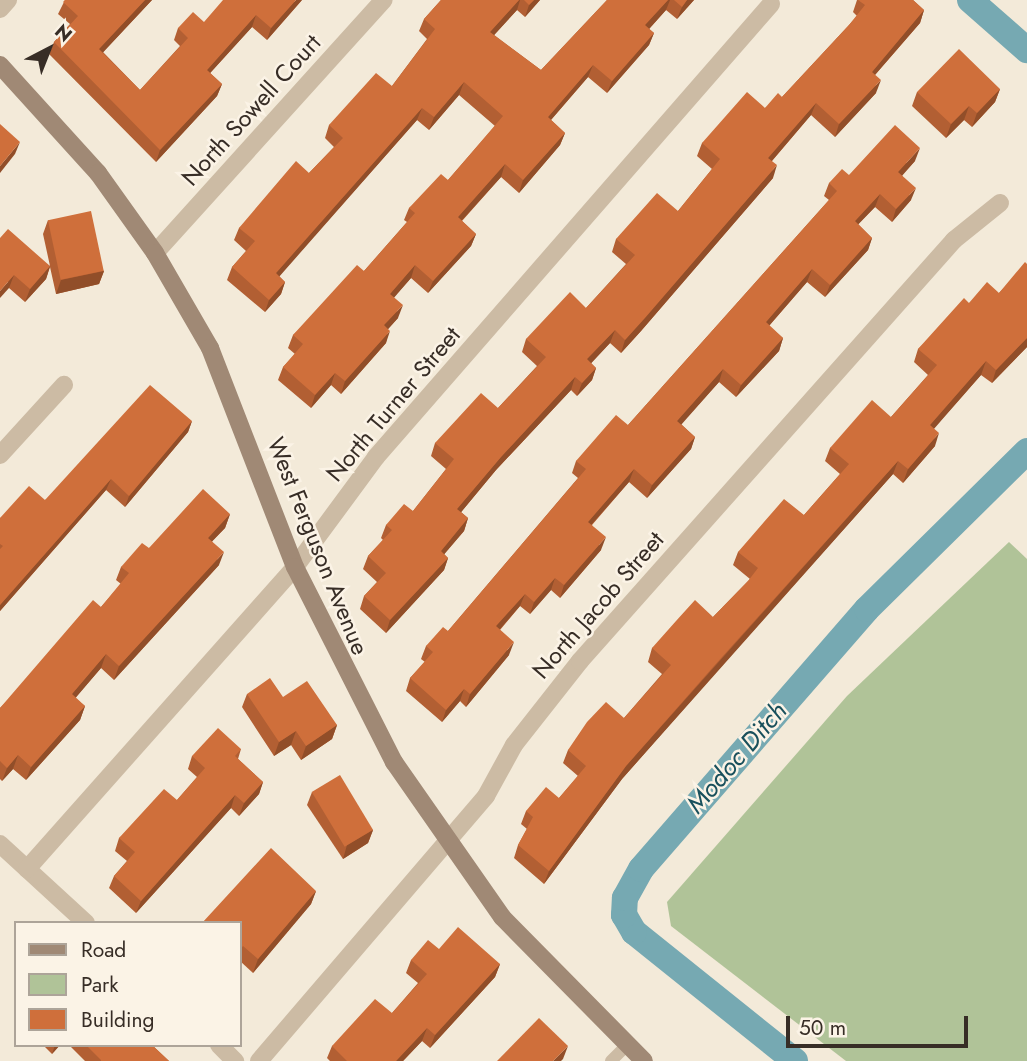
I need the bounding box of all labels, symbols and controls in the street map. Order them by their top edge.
north arrow [14,14,84,84]
text: N [49,18,78,48]
street label: North Sowell Court [175,28,327,192]
street label: North Turner Street [320,321,466,487]
street label: West Ferguson Avenue [261,433,375,659]
street label: North Jacob Street [526,526,670,684]
water label: Modoc Ditch [680,696,794,820]
legend [14,921,242,1047]
text: Road [81,935,126,965]
text: Park [81,970,118,1000]
scale bar [789,1002,971,1046]
text: Building [81,1005,154,1035]
text: 50 m [799,1013,846,1043]

